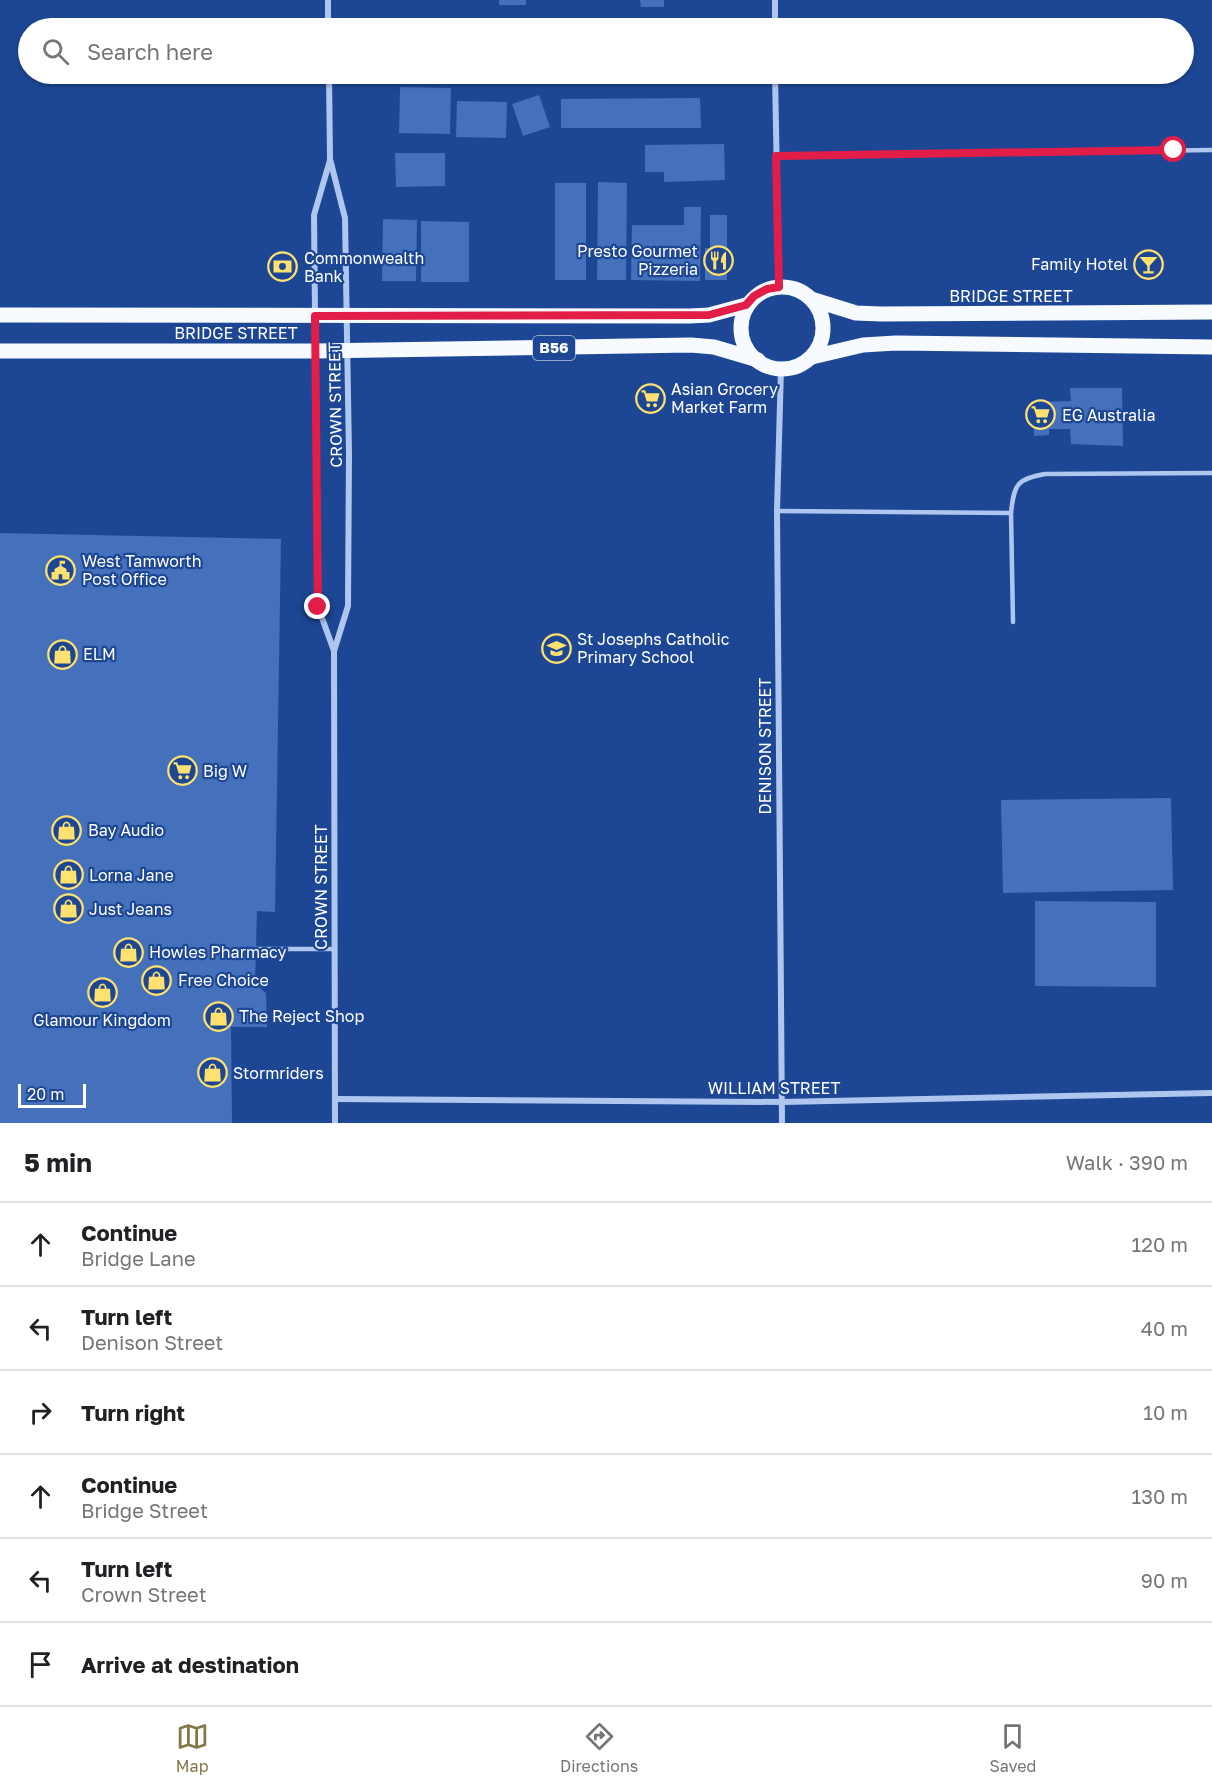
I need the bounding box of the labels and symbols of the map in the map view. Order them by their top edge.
route start [1160,136,1186,162]
place label: Presto Gourmet Pizzeria [577,241,698,279]
restaurant icon: Presto Gourmet Pizzeria [703,244,735,276]
place label: Commonwealth Bank [304,248,424,286]
bar icon: Family Hotel [1133,248,1165,280]
bank icon: Commonwealth Bank [267,251,299,283]
place label: Family Hotel [1031,254,1128,274]
street label: BRIDGE STREET [949,286,1073,306]
street label: BRIDGE STREET [174,323,298,343]
road number: B56 [533,336,575,360]
street label: CROWN STREET [324,342,346,468]
place label: Asian Grocery Market Farm [671,379,778,417]
supermarket icon: Asian Grocery Market Farm [634,382,666,414]
supermarket icon: EG Australia [1025,399,1057,431]
place label: EG Australia [1062,405,1156,425]
place label: West Tamworth Post Office [82,551,202,589]
public building icon: West Tamworth Post Office [45,554,77,586]
route end [304,593,330,619]
place label: St Josephs Catholic Primary School [577,629,730,667]
school or university icon: St Josephs Catholic Primary School [540,632,572,664]
shop icon: ELM [46,638,78,670]
place label: ELM [83,644,116,664]
street label: DENISON STREET [755,677,775,814]
supermarket icon: Big W [166,755,198,787]
place label: Big W [203,761,247,781]
shop icon: Bay Audio [51,814,83,846]
place label: Bay Audio [88,820,164,840]
street label: CROWN STREET [311,824,331,950]
shop icon: Lorna Jane [52,859,84,891]
place label: Lorna Jane [89,865,174,885]
shop icon: Just Jeans [52,893,84,925]
place label: Just Jeans [89,899,172,919]
shop icon: Howles Pharmacy [112,936,144,968]
place label: Howles Pharmacy [149,942,286,962]
shop icon: Free Choice [141,964,173,996]
place label: Free Choice [178,970,269,990]
shop icon: Glamour Kingdom [86,976,118,1008]
shop icon: The Reject Shop [202,1000,234,1032]
place label: The Reject Shop [239,1006,364,1026]
place label: Glamour Kingdom [33,1010,171,1030]
shop icon: Stormriders [196,1057,228,1089]
place label: Stormriders [233,1063,324,1083]
street label: WILLIAM STREET [708,1078,840,1098]
scale bar [18,1081,86,1108]

